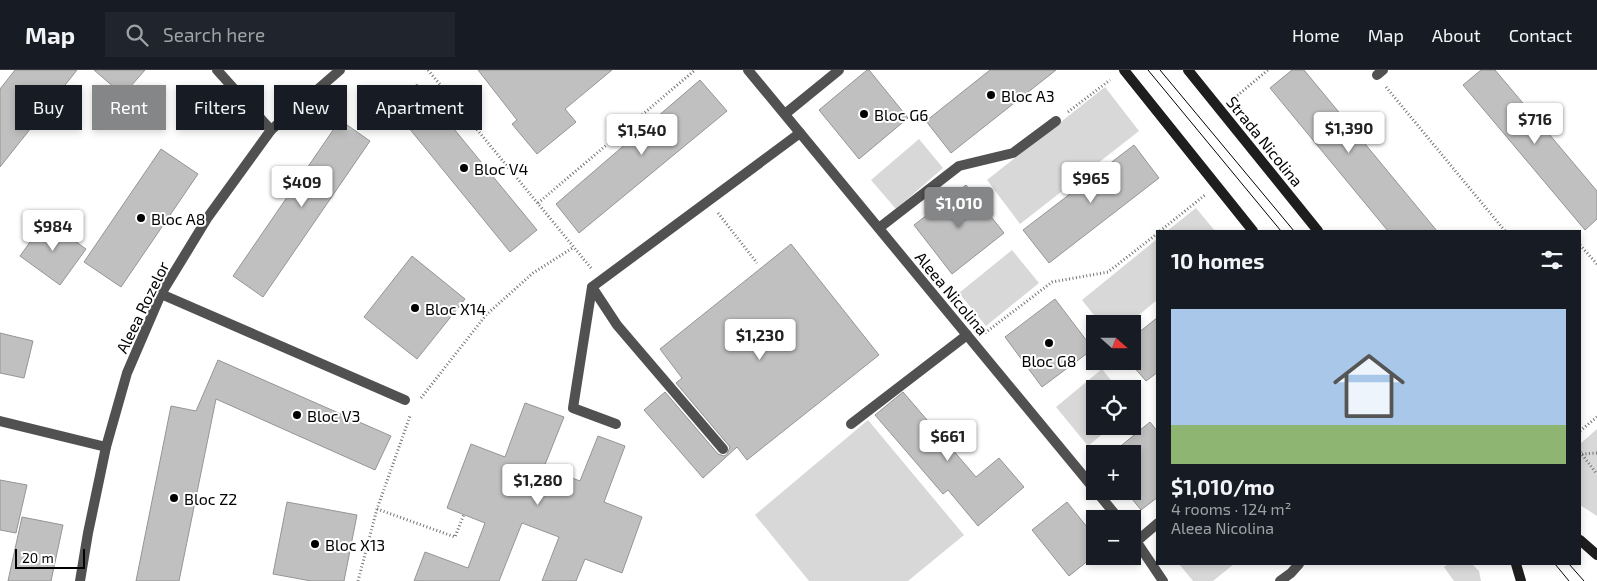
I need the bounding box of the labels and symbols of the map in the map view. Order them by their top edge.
place label: Bloc A3 [1001,86,1055,105]
marker: Bloc A3 [985,89,997,101]
street label: Strada Nicolina [1223,92,1307,190]
pin: $716 [1505,102,1565,145]
place label: Bloc G6 [874,105,928,124]
marker: Bloc G6 [858,108,870,120]
pin: $1,390 [1308,112,1390,154]
pin: $1,540 [601,114,683,156]
place label: Bloc V4 [474,159,529,178]
marker: Bloc V4 [458,162,470,174]
pin: $965 [1061,162,1121,204]
pin: $409 [272,166,332,208]
pin: $1,010 [918,186,1000,229]
place label: Bloc A8 [151,209,205,228]
pin: $984 [23,210,83,252]
marker: Bloc A8 [135,212,147,224]
street label: Aleea Nicolina [912,247,992,339]
street label: Aleea Rozelor [112,257,173,356]
place label: Bloc X14 [425,299,486,318]
marker: Bloc X14 [409,302,421,314]
north arrow [1086,315,1141,370]
pin: $1,230 [719,318,801,361]
marker: Bloc G8 [1043,337,1055,349]
place label: Bloc G8 [1022,351,1076,370]
place label: Bloc V3 [307,406,360,425]
marker: Bloc V3 [291,409,303,421]
pin: $661 [918,420,978,462]
pin: $1,280 [497,464,579,506]
place label: Bloc Z2 [184,489,237,508]
marker: Bloc Z2 [168,492,180,504]
place label: Bloc X13 [325,535,385,554]
marker: Bloc X13 [309,538,321,550]
scale bar [15,546,85,569]

